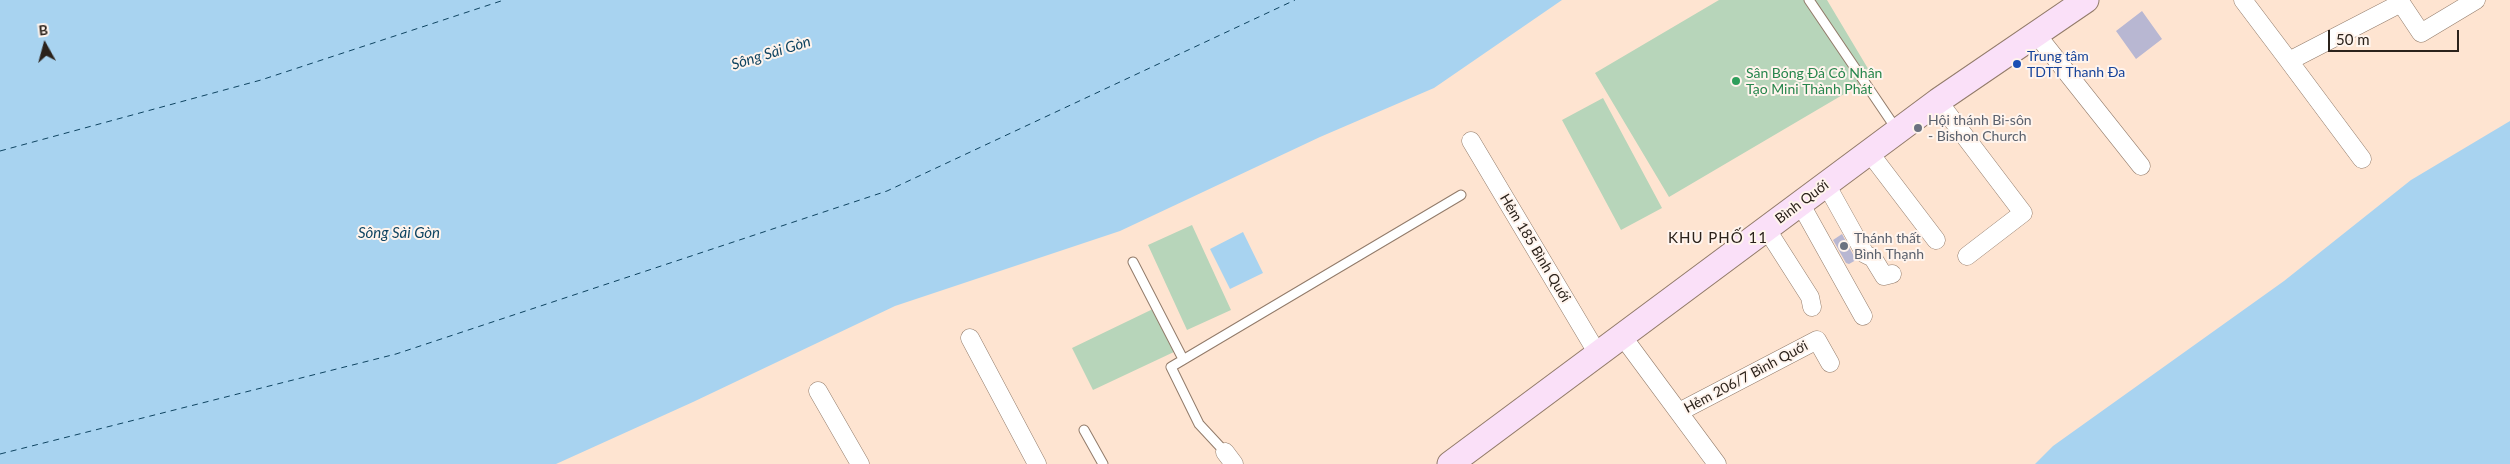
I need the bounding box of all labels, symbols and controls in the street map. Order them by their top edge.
north arrow [20,20,70,70]
scale bar [2330,20,2461,52]
text: B [37,21,49,39]
text: 50 m [2336,30,2370,48]
water label: Sông Sài Gòn [729,32,813,74]
place label: Trung tâm TDTT Thanh Đa [2027,48,2125,80]
marker: Trung tâm TDTT Thanh Đa [2011,58,2023,70]
place label: Sân Bóng Đá Cỏ Nhân Tạo Mini Thành Phát [1746,65,1882,98]
marker: Sân Bóng Đá Cỏ Nhân Tạo Mini Thành Phát [1730,75,1742,87]
place label: Hội thánh Bi-sôn - Bishon Church [1928,112,2032,144]
marker: Hội thánh Bi-sôn - Bishon Church [1912,122,1924,134]
street label: Bình Quới [1772,177,1832,227]
street label: Hẻm 185 Bình Quới [1496,191,1574,305]
water label: Sông Sài Gòn [358,224,440,242]
district label: KHU PHỐ 11 [1667,229,1769,247]
place label: Thánh thất Bình Thạnh [1854,230,1924,262]
marker: Thánh thất Bình Thạnh [1838,240,1850,252]
street label: Hẻm 206/7 Bình Quới [1681,337,1811,417]

